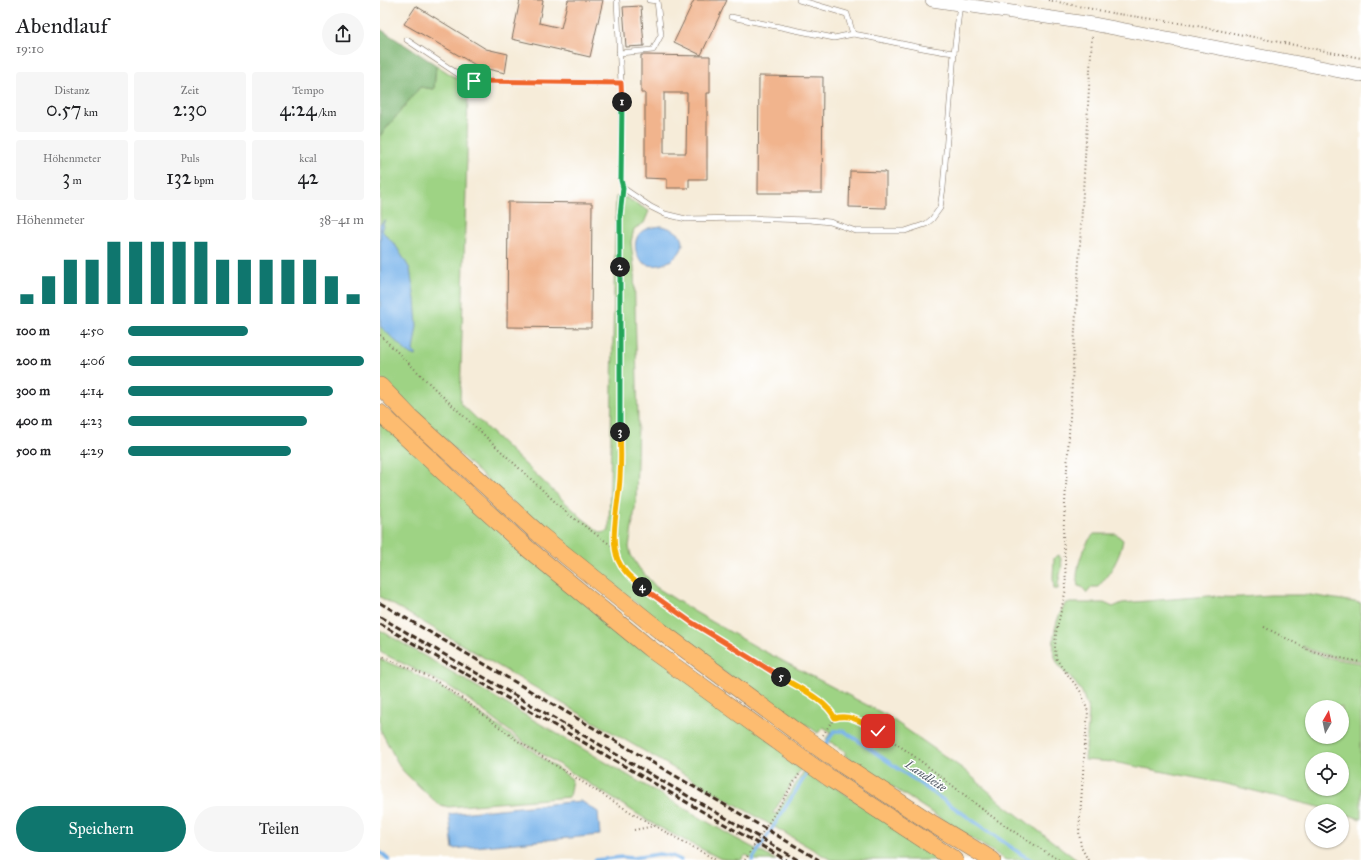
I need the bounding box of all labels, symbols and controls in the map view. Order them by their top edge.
text: Abendlauf [16,12,108,39]
button: share [322,13,364,55]
text: 19:10 [16,41,44,57]
pin [457,64,491,98]
icon: arrive [463,70,485,92]
text: Distanz [54,84,90,97]
text: Zeit [181,84,199,97]
text: Tempo [292,84,324,97]
pin: 1 [612,92,632,112]
text: 1 [620,95,624,108]
text: 0.57 [46,97,81,121]
text: 2:30 [173,97,207,121]
text: 4:24 [280,97,317,121]
text: km [81,106,98,119]
text: /km [317,106,336,119]
text: Höhenmeter [43,152,101,165]
text: Puls [180,152,200,165]
text: kcal [299,152,317,165]
text: 3 [62,165,70,189]
text: 132 [166,165,192,189]
text: 42 [297,165,319,189]
text: m [70,174,82,187]
text: bpm [192,174,214,187]
text: Höhenmeter [16,212,85,228]
text: 38–41 m [319,212,364,228]
pin: 2 [610,257,630,277]
text: 2 [617,260,623,273]
text: 100 m [16,323,50,339]
text: 4:50 [80,323,104,339]
text: 200 m [16,353,51,369]
text: 4:06 [80,353,105,369]
text: 300 m [16,383,50,399]
text: 4:14 [80,383,103,399]
text: 400 m [16,413,52,429]
text: 4:23 [80,413,102,429]
pin: 3 [610,422,630,442]
text: 3 [618,425,622,438]
text: 500 m [16,443,51,459]
text: 4:29 [80,443,104,459]
pin: 4 [632,577,652,597]
text: 4 [639,580,645,593]
pin: 5 [771,667,791,687]
text: 5 [778,670,784,683]
north arrow [1305,700,1349,744]
map controls [1305,700,1349,848]
pin [861,714,895,748]
icon: check [867,720,889,742]
button: locate [1305,752,1349,796]
water label: Landleite [902,757,950,795]
button: layers [1305,804,1349,848]
button: Speichern [16,806,186,852]
button: Teilen [194,806,364,852]

